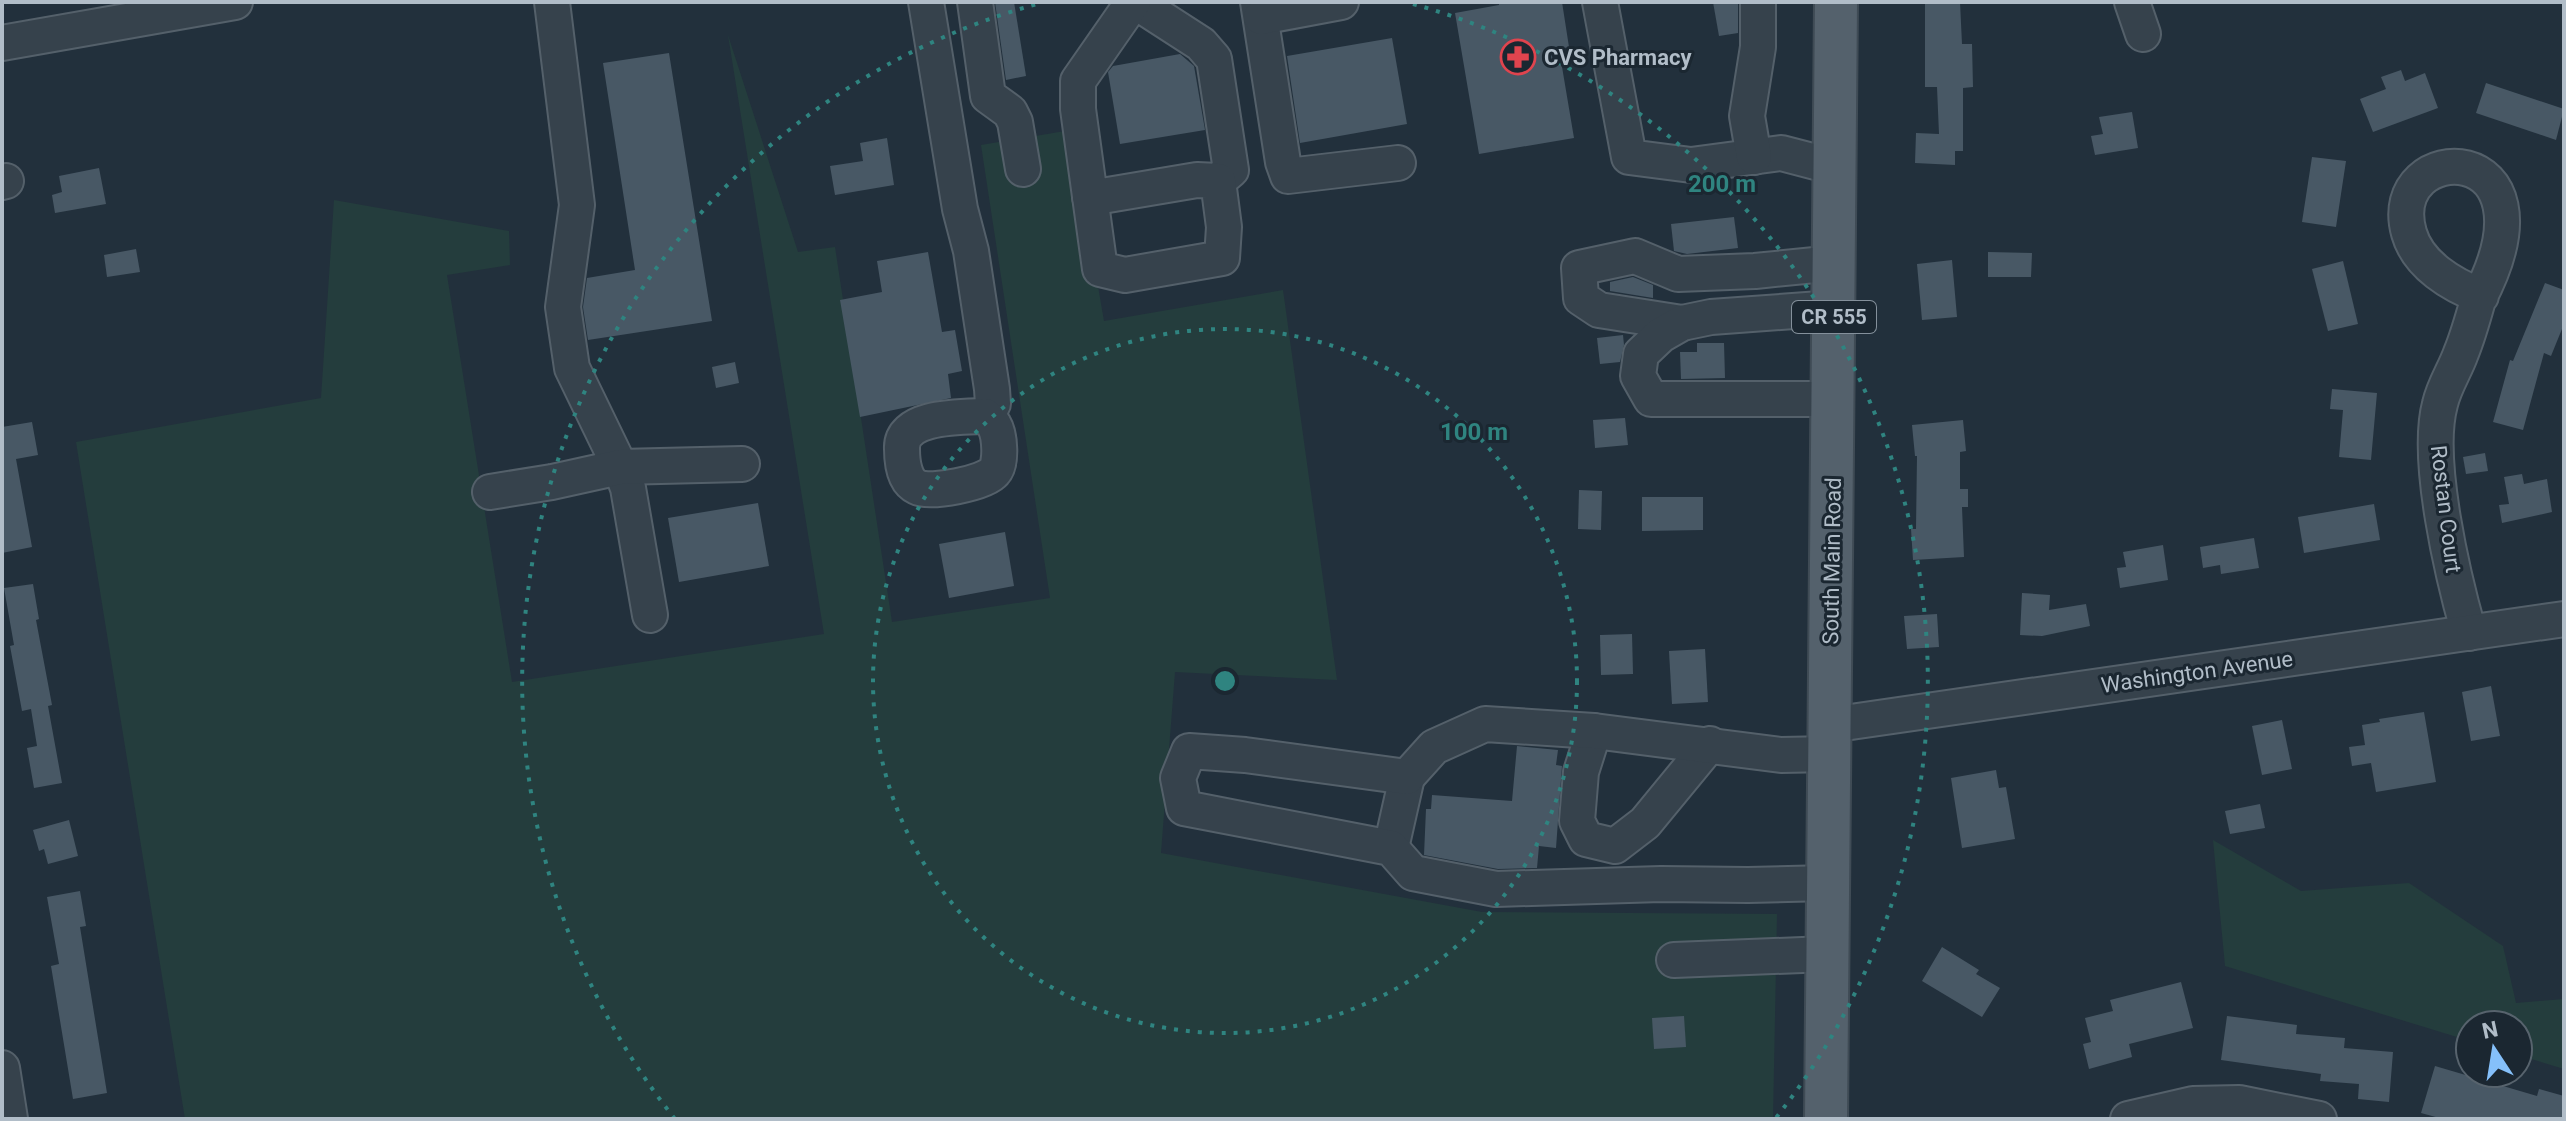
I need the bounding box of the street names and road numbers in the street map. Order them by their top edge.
road number: CR 555 [1792,301,1876,333]
street label: Rostan Court [2426,444,2466,574]
street label: South Main Road [1818,477,1846,645]
street label: Washington Avenue [2099,646,2295,698]

